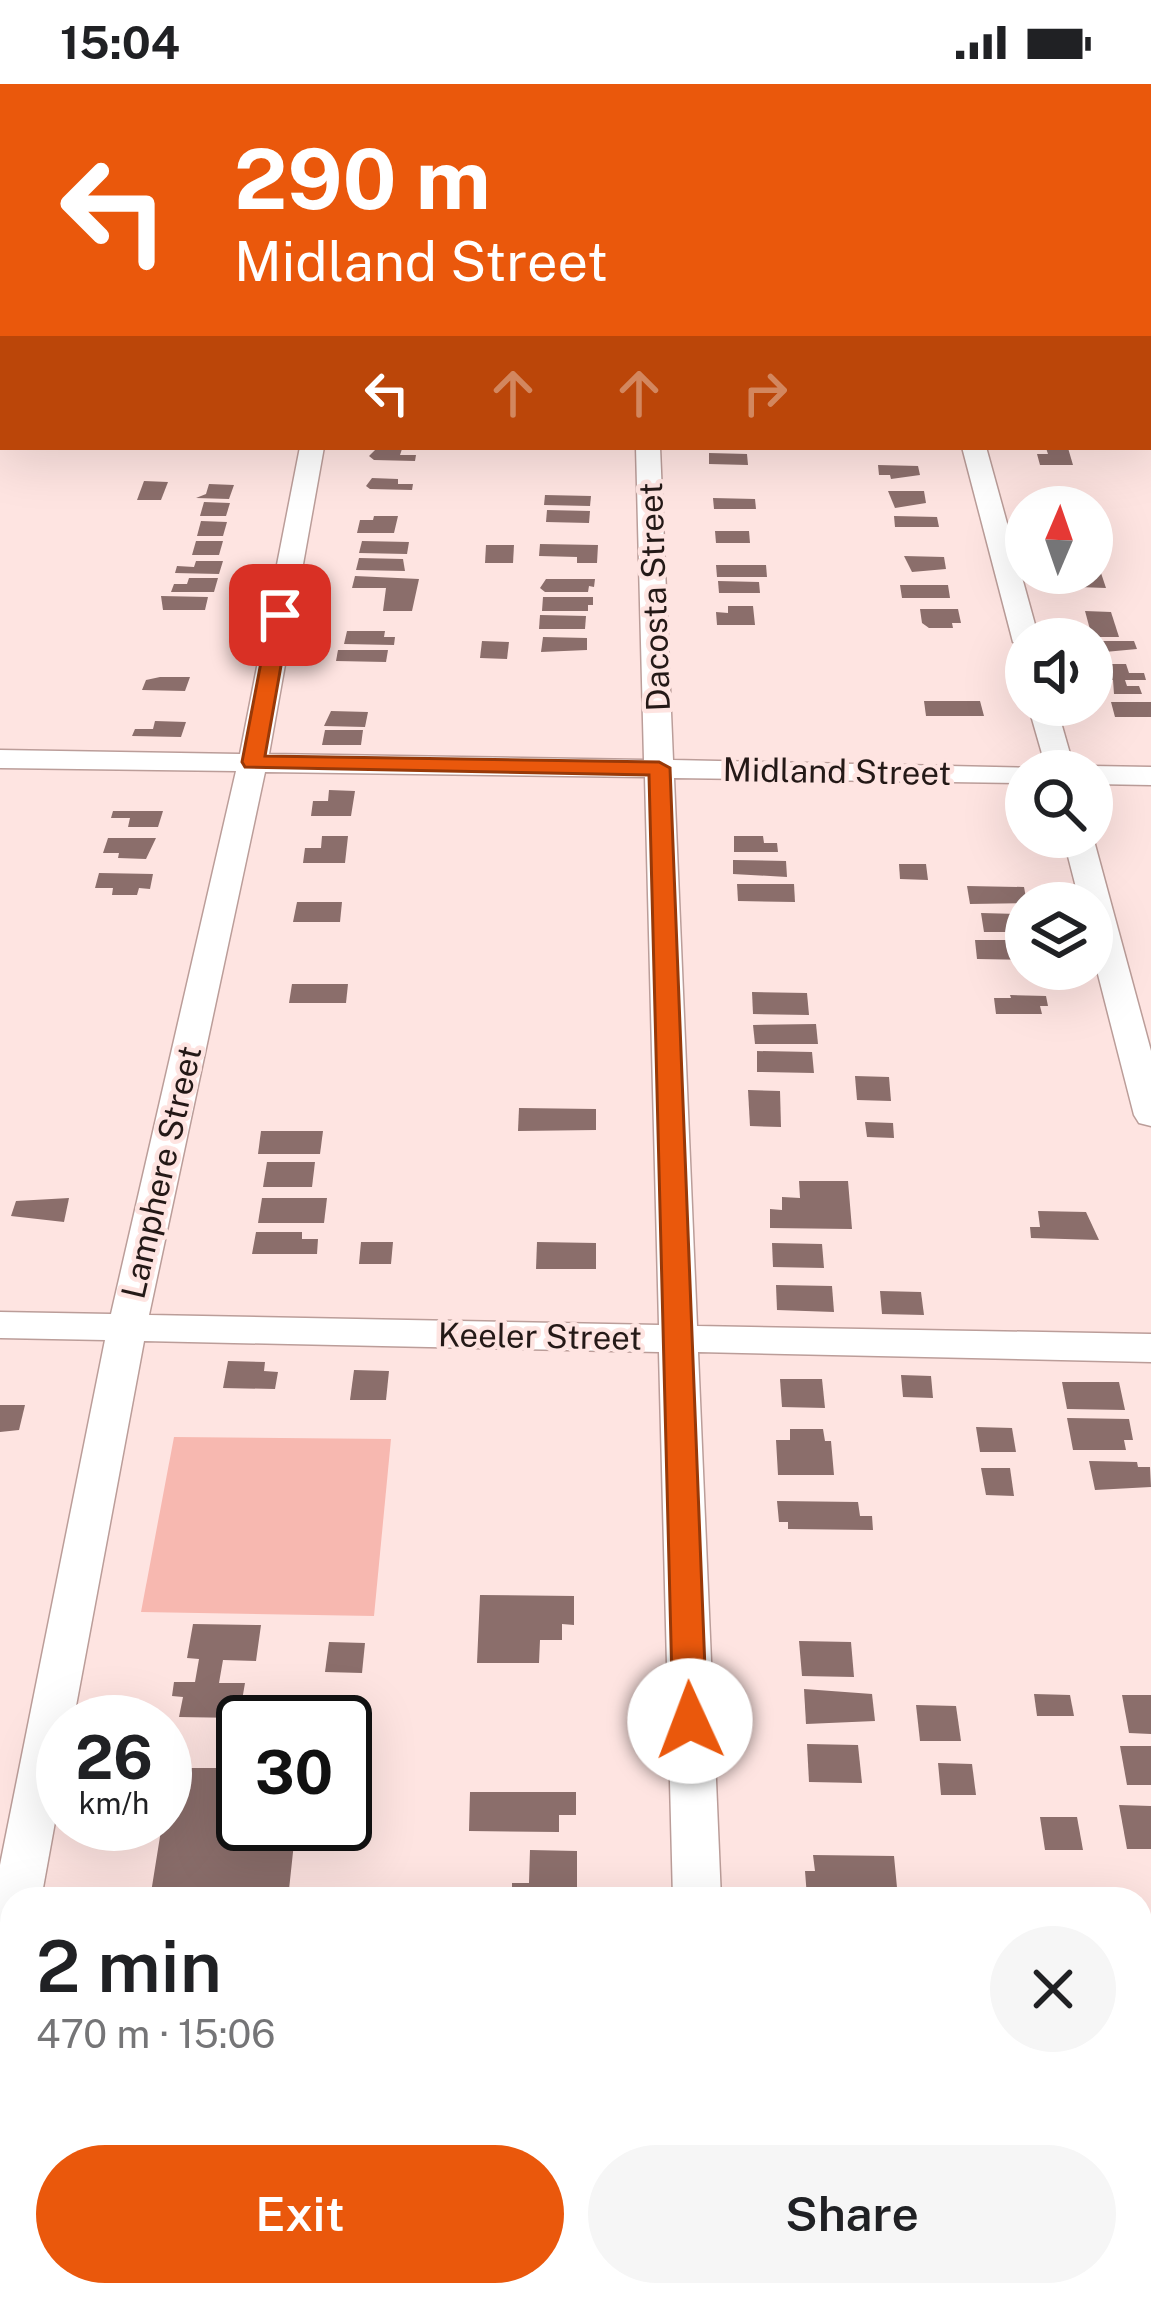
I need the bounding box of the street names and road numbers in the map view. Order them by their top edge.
street label: Dacosta Street [631,482,677,712]
street label: Midland Street [722,750,952,792]
street label: Lamphere Street [113,1042,209,1302]
street label: Keeler Street [438,1315,642,1357]

